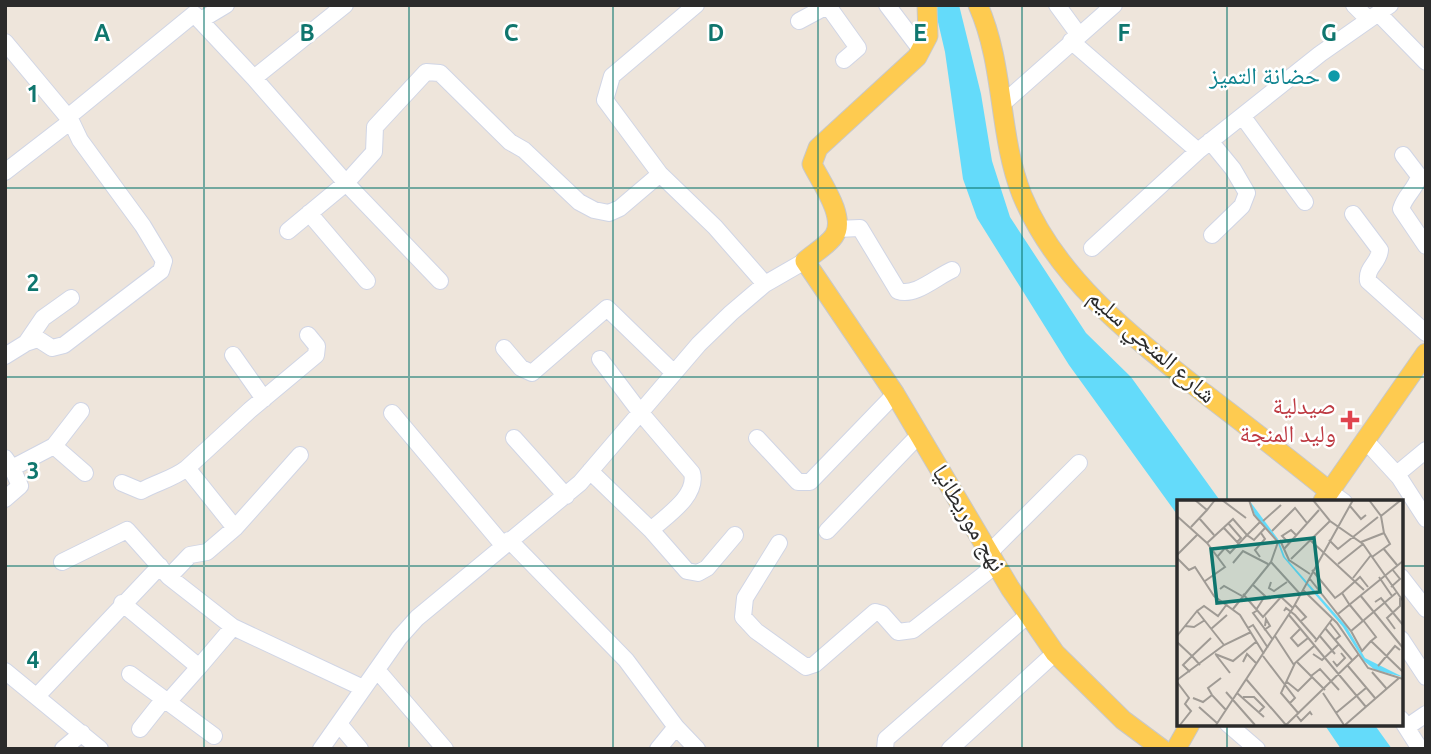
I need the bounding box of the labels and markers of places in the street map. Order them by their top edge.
place label: حضانة التميز [1208,62,1320,89]
marker: حضانة التميز [1326,68,1342,84]
place label: صيدلية وليد المنجة [1240,392,1336,447]
marker: صيدلية وليد المنجة [1342,412,1358,428]

